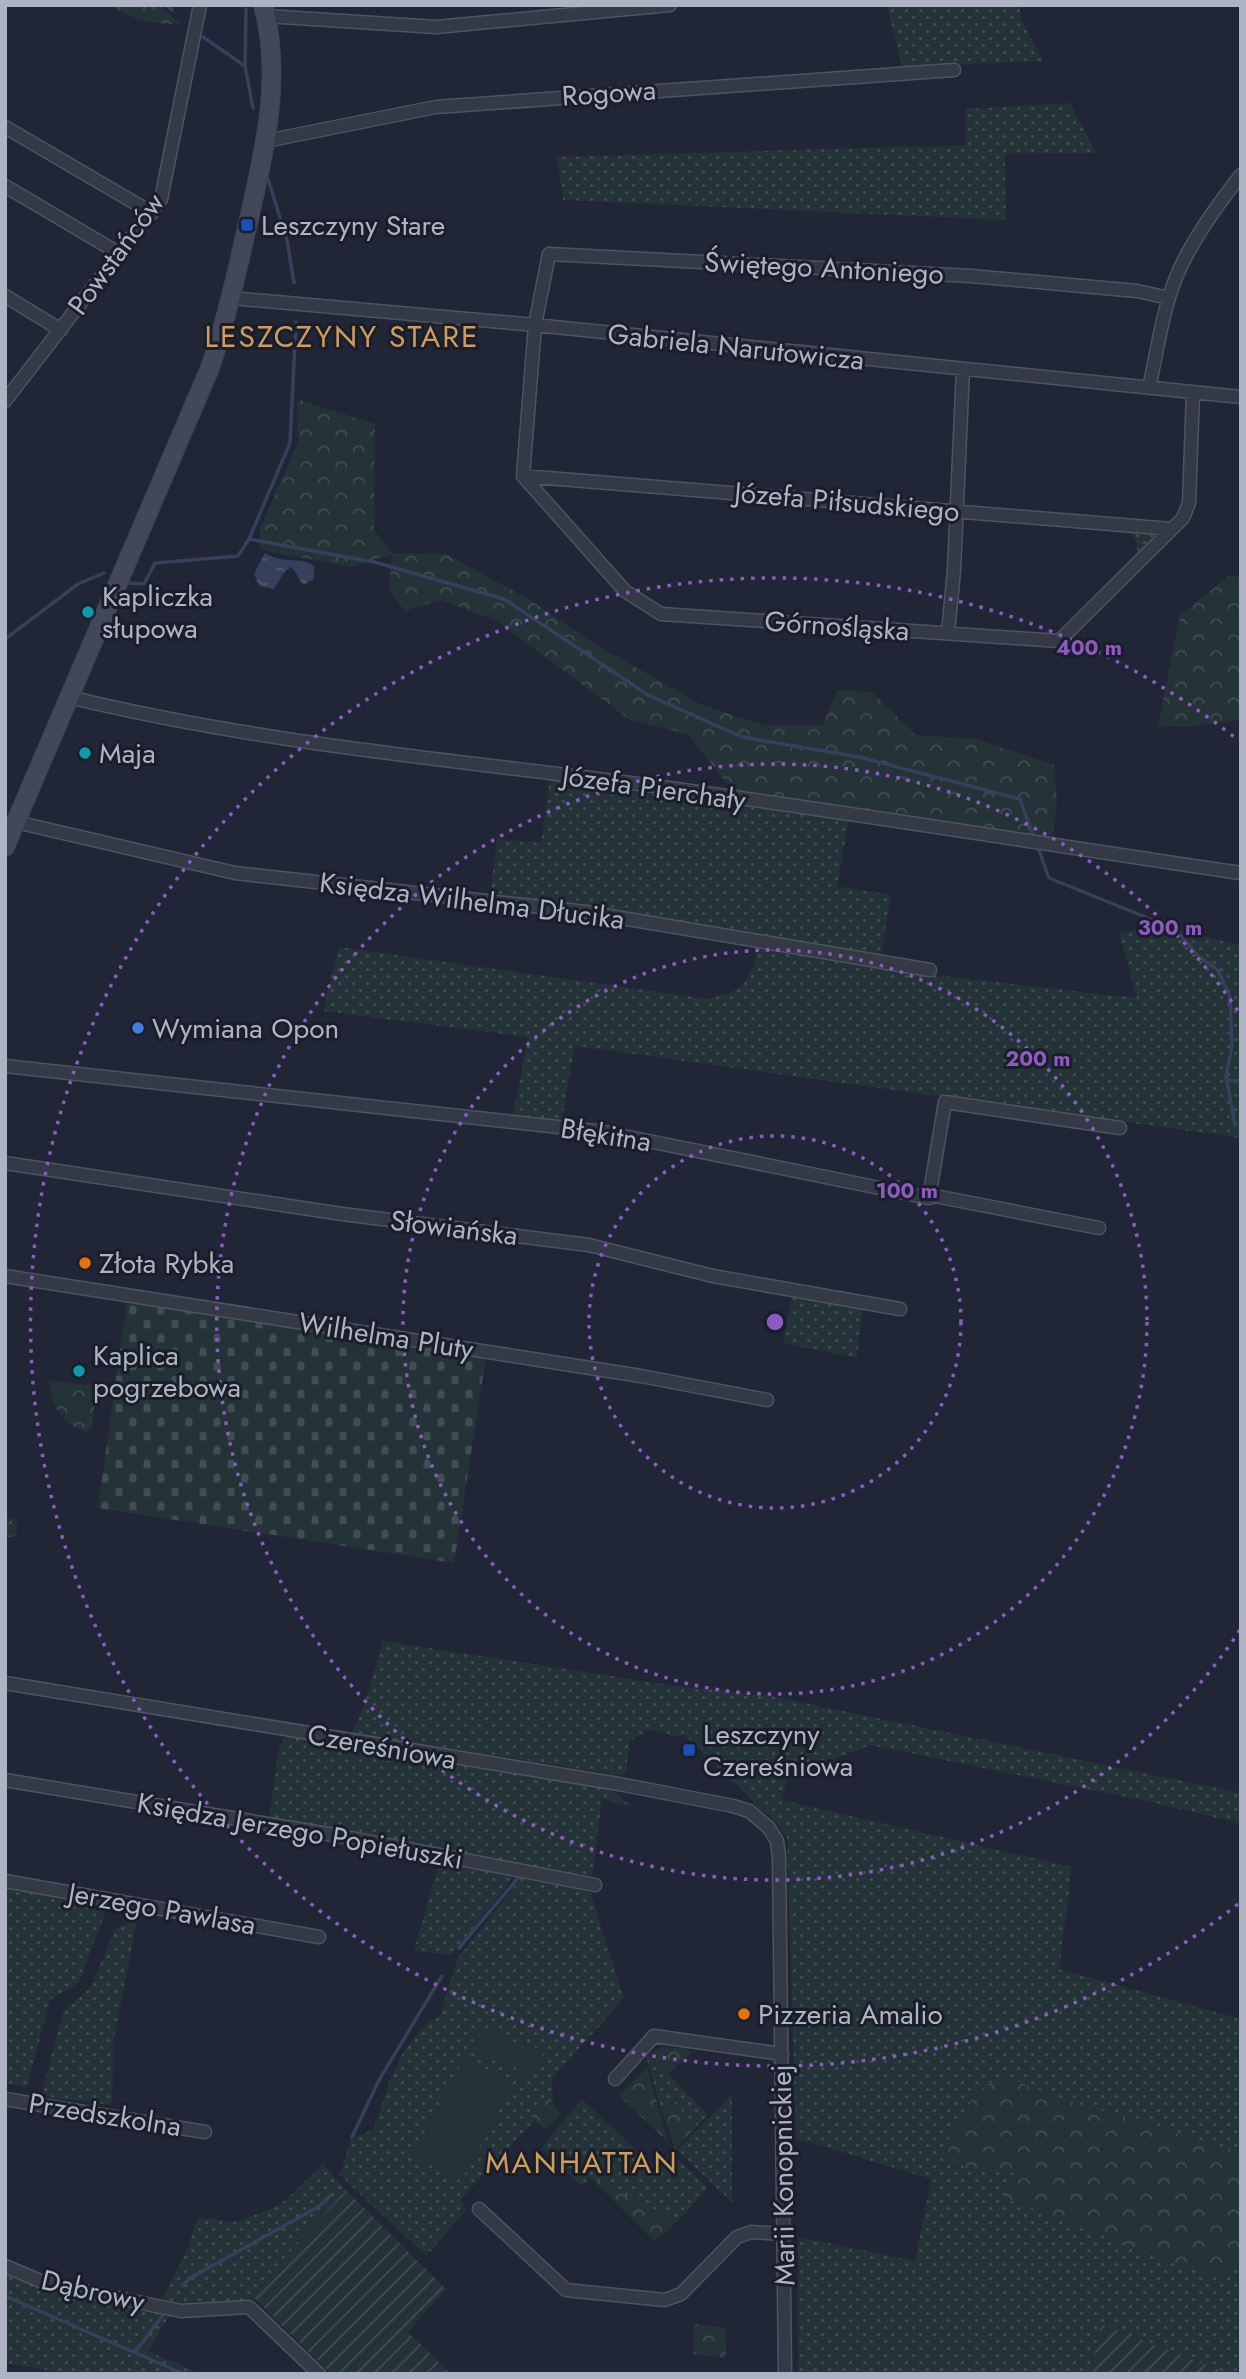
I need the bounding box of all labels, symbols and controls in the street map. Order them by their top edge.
street label: Rogowa [561,69,657,117]
street label: Powstańców [58,185,174,323]
place label: Leszczyny Stare [261,205,445,246]
marker: Leszczyny Stare [239,217,255,233]
street label: Świętego Antoniego [703,241,945,295]
street label: Gabriela Narutowicza [606,313,866,381]
district label: LESZCZYNY STARE [204,315,480,358]
street label: Józefa Piłsudskiego [729,471,961,532]
place label: Kapliczka słupowa [102,576,213,649]
street label: Górnośląska [763,600,911,652]
marker: Kapliczka słupowa [80,604,96,620]
text: 400 m [1056,633,1122,663]
place label: Maja [99,733,156,774]
marker: Maja [77,745,93,761]
street label: Józefa Pierchały [556,754,749,821]
street label: Księdza Wilhelma Dłucika [317,862,627,940]
text: 300 m [1138,913,1202,943]
place label: Wymiana Opon [152,1008,339,1049]
marker: Wymiana Opon [130,1020,146,1036]
text: 200 m [1005,1044,1071,1074]
street label: Błękitna [558,1108,654,1162]
text: 100 m [876,1176,938,1206]
street label: Słowiańska [388,1200,520,1256]
place label: Złota Rybka [99,1243,234,1284]
marker: Złota Rybka [77,1255,93,1271]
street label: Wilhelma Pluty [296,1302,477,1370]
centre of rings [763,1310,787,1334]
place label: Kaplica pogrzebowa [93,1335,241,1408]
marker: Kaplica pogrzebowa [71,1363,87,1379]
street label: Czereśniowa [304,1714,460,1780]
place label: Leszczyny Czereśniowa [703,1714,853,1787]
marker: Leszczyny Czereśniowa [681,1742,697,1758]
street label: Księdza Jerzego Popiełuszki [134,1782,466,1880]
street label: Jerzego Pawlasa [61,1872,259,1946]
place label: Pizzeria Amalio [758,1994,943,2035]
marker: Pizzeria Amalio [736,2006,752,2022]
street label: Marii Konopnickiej [761,2064,805,2286]
street label: Przedszkolna [26,2083,184,2147]
district label: MANHATTAN [485,2141,679,2184]
street label: Dąbrowy [37,2259,149,2323]

